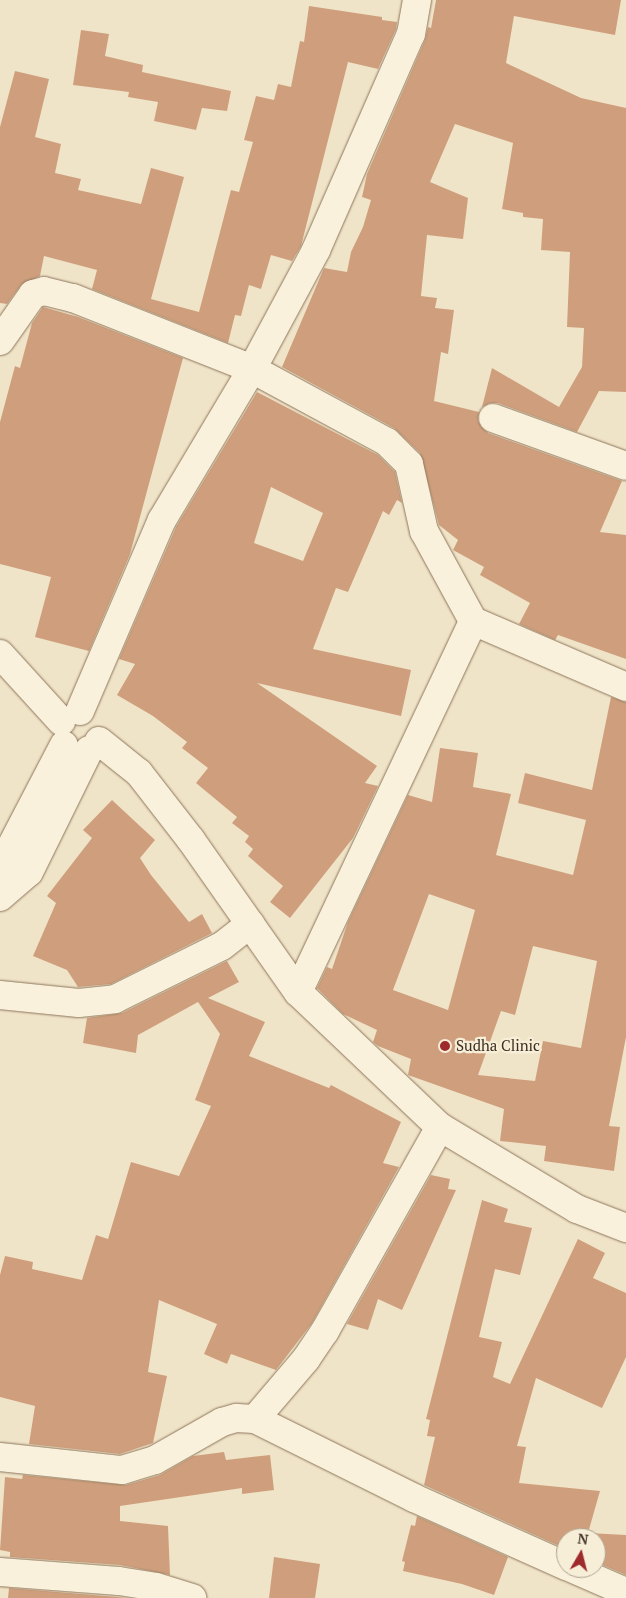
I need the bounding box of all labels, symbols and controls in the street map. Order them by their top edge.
place label: Sudha Clinic [456,1037,540,1055]
marker: Sudha Clinic [438,1039,452,1053]
north arrow [556,1528,606,1578]
text: N [576,1528,590,1549]

